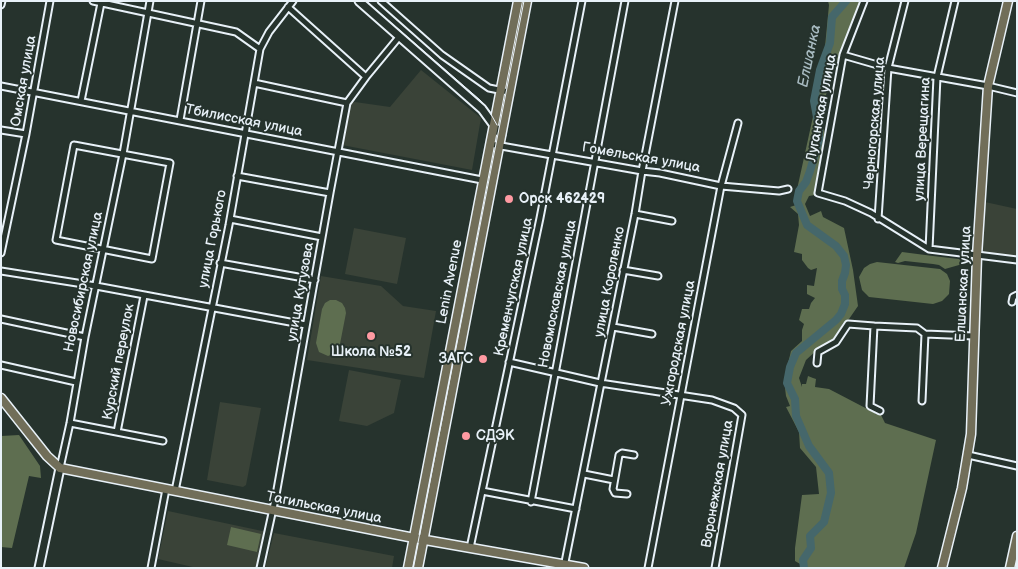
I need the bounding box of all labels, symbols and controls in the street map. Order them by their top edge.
water label: Елшанка [795,23,825,89]
street label: Омская улица [8,34,40,128]
street label: Луганская улица [803,53,841,163]
street label: Черногорская улица [861,56,889,190]
street label: улица Верещагина [911,77,935,201]
street label: Тбилисская улица [184,101,304,141]
street label: Гомельская улица [581,139,701,177]
street label: улица Горького [195,189,231,289]
place label: Орск 462429 [519,191,605,207]
marker: Орск 462429 [503,193,515,205]
street label: Новосибирская улица [61,210,107,354]
street label: Кременчугская улица [491,216,537,358]
street label: Новомосковская улица [535,219,581,369]
street label: улица Короленко [591,225,629,339]
street label: Елшанская улица [953,225,975,343]
street label: Lenin Avenue [434,238,466,326]
street label: улица Кутузова [284,241,318,343]
street label: Ужгородская улица [659,279,699,407]
street label: Курский переулок [99,302,139,422]
marker: Школа №52 [365,330,377,342]
place label: Школа №52 [331,344,411,360]
place label: ЗАГС [439,351,473,367]
marker: ЗАГС [477,353,489,365]
street label: Воронежская улица [699,419,737,549]
place label: СДЭК [476,428,514,444]
marker: СДЭК [460,430,472,442]
street label: Тагильская улица [265,489,383,527]

